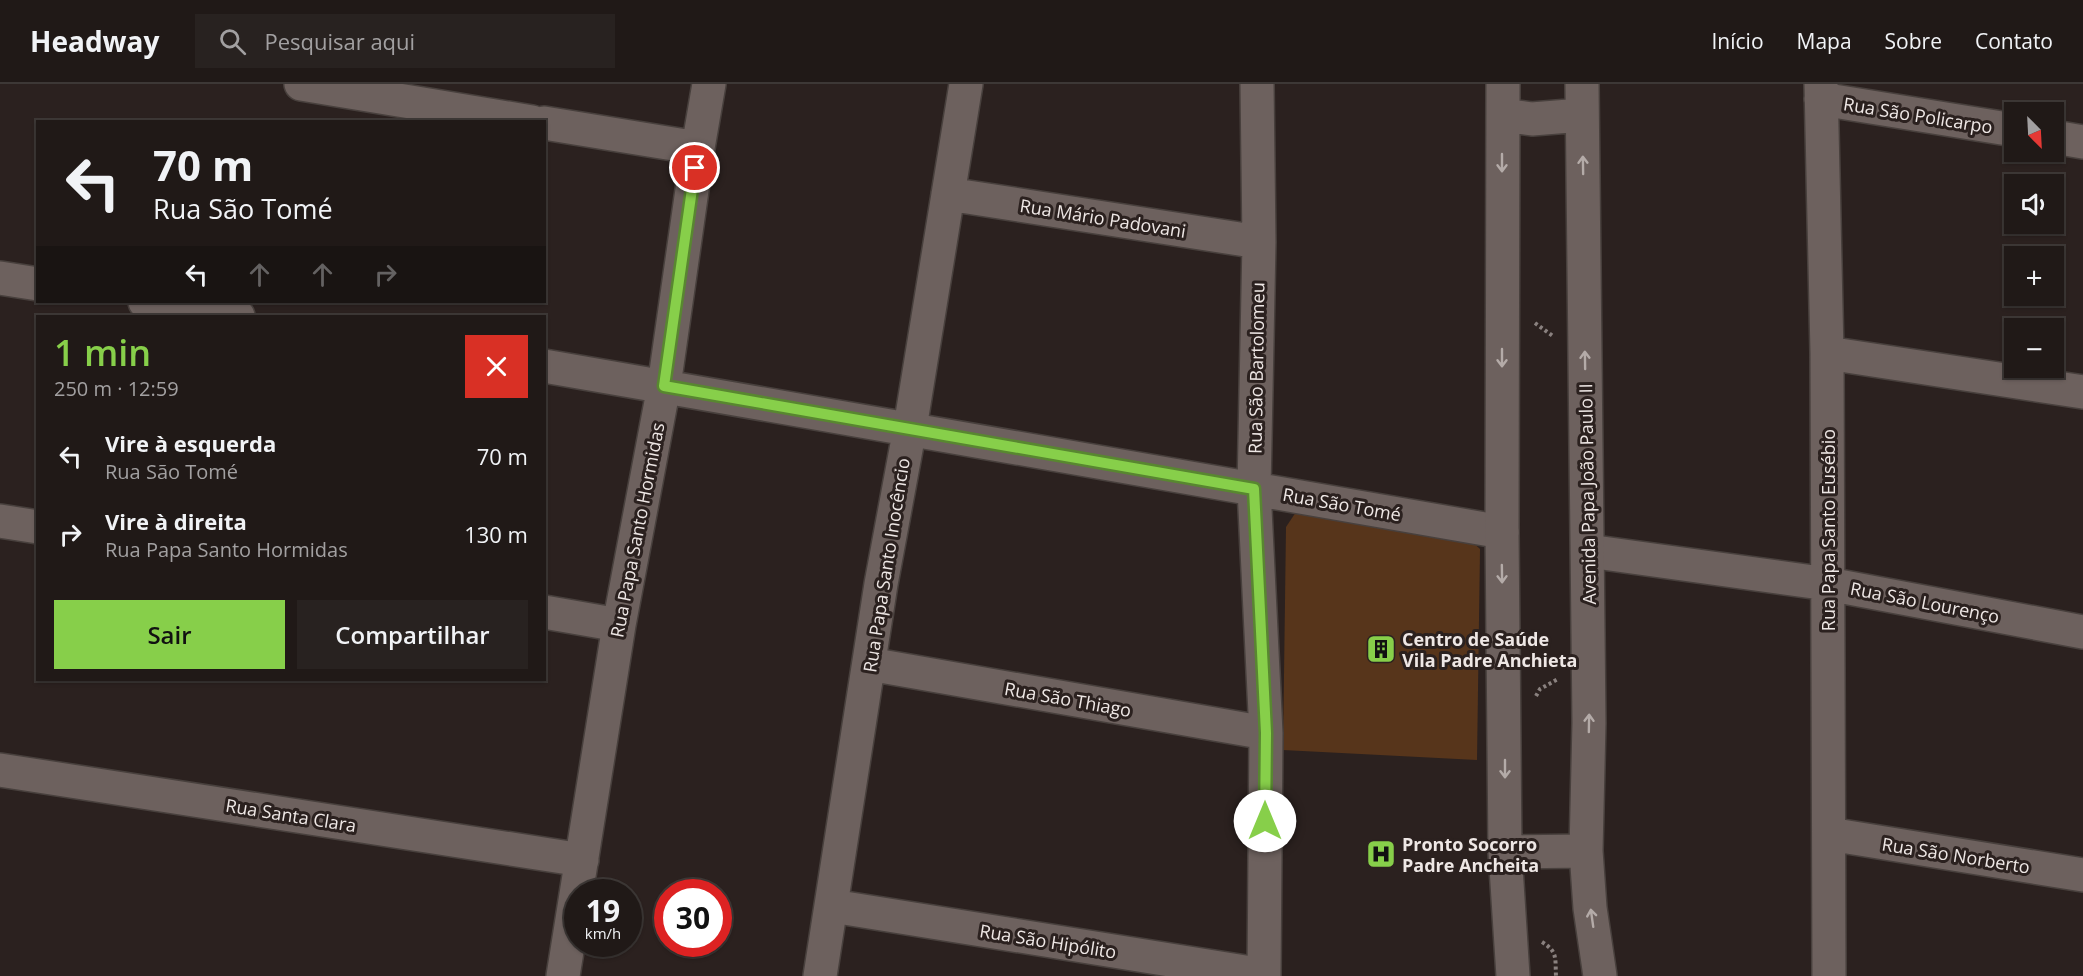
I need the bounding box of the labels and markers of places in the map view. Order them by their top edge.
pin [669,142,720,193]
place label: Centro de Saúde Vila Padre Anchieta [1402,627,1577,672]
building icon: Centro de Saúde Vila Padre Anchieta [1365,633,1397,665]
place label: Pronto Socorro Padre Ancheita [1402,832,1539,877]
hospital icon: Pronto Socorro Padre Ancheita [1365,838,1397,870]

